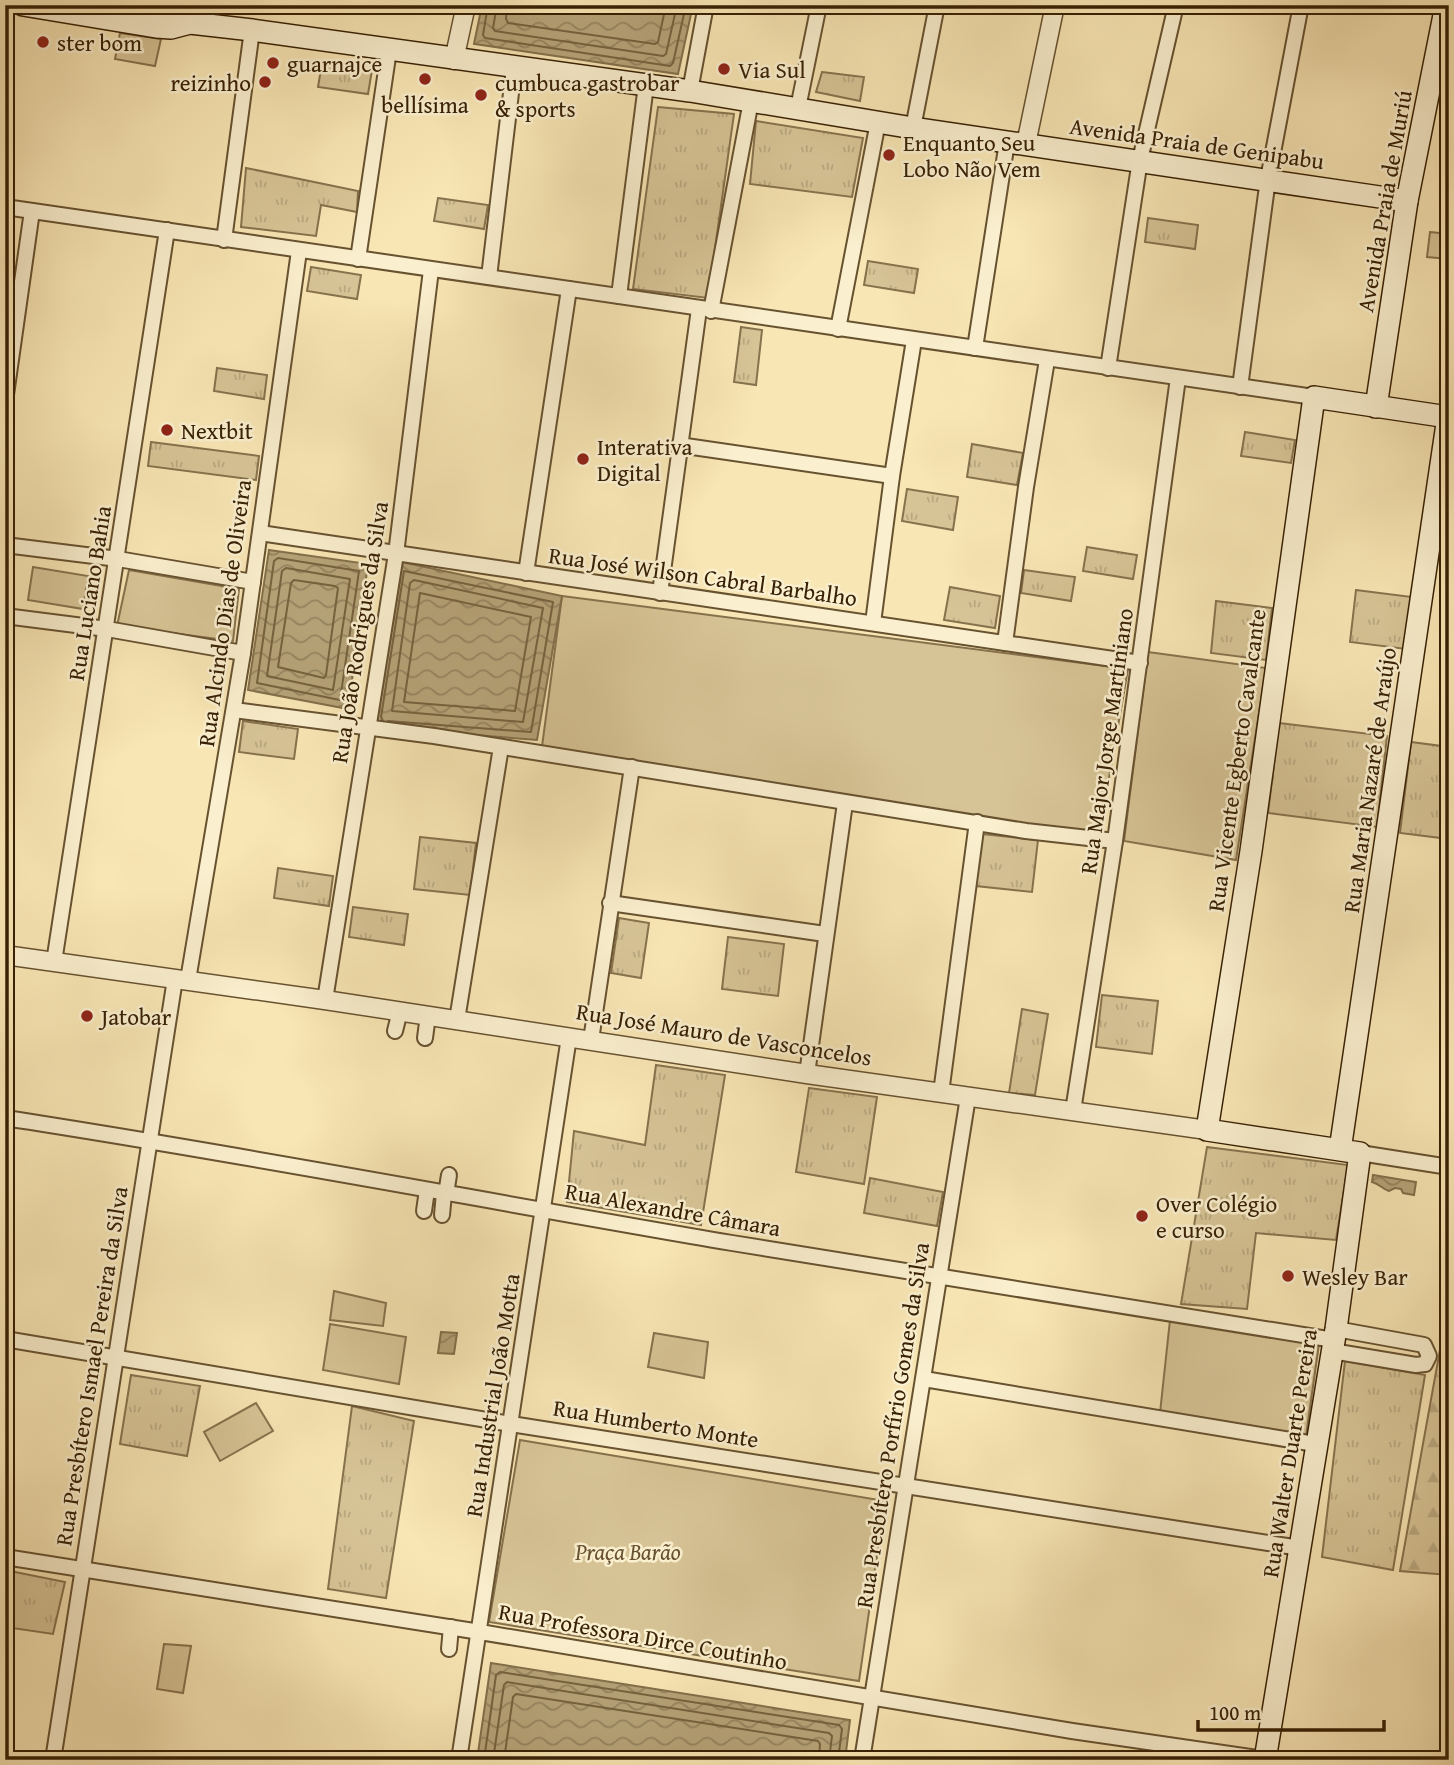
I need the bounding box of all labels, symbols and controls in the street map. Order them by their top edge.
place label: ster bom [57,26,142,59]
marker: ster bom [35,34,51,50]
place label: guarnajce [287,47,382,80]
place label: Via Sul [738,53,806,86]
marker: guarnajce [265,55,281,71]
marker: Via Sul [716,61,732,77]
place label: reizinho [171,66,251,99]
place label: cumbuca gastrobar & sports [495,66,680,125]
marker: bellísima [417,71,433,87]
marker: reizinho [257,74,273,90]
marker: cumbuca gastrobar & sports [473,87,489,103]
street label: Avenida Praia de Muriú [1348,87,1420,315]
place label: bellísima [381,88,469,121]
street label: Avenida Praia de Genipabu [1068,109,1327,177]
place label: Enquanto Seu Lobo Não Vem [903,126,1041,185]
marker: Enquanto Seu Lobo Não Vem [881,147,897,163]
place label: Nextbit [181,414,253,447]
marker: Nextbit [159,422,175,438]
place label: Interativa Digital [597,430,693,489]
marker: Interativa Digital [575,451,591,467]
street label: Rua Alcindo Dias de Oliveira [189,477,259,749]
street label: Rua João Rodrigues da Silva [322,499,396,765]
street label: Rua Luciano Bahia [59,503,119,683]
street label: Rua José Wilson Cabral Barbalho [547,538,859,614]
street label: Rua Major Jorge Martiniano [1071,606,1141,876]
street label: Rua Vicente Egberto Cavalcante [1198,606,1274,914]
street label: Rua Maria Nazaré de Araújo [1334,645,1404,915]
street label: Rua José Mauro de Vasconcelos [574,994,874,1074]
place label: Jatobar [98,1000,172,1033]
marker: Jatobar [79,1008,95,1024]
street label: Rua Alexandre Câmara [563,1174,784,1244]
street label: Rua Presbítero Ismael Pereira da Silva [46,1184,136,1548]
place label: Over Colégio e curso [1156,1187,1277,1246]
marker: Over Colégio e curso [1134,1208,1150,1224]
street label: Rua Presbítero Porfírio Gomes da Silva [847,1240,937,1610]
place label: Wesley Bar [1302,1260,1408,1293]
marker: Wesley Bar [1280,1268,1296,1284]
street label: Rua Industrial João Motta [456,1271,528,1519]
street label: Rua Walter Duarte Pereira [1253,1326,1325,1580]
street label: Rua Humberto Monte [551,1390,761,1456]
park label: Praça Barão [574,1535,681,1568]
street label: Rua Professora Dirce Coutinho [496,1594,790,1678]
scale bar [1198,1688,1384,1732]
text: 100 m [1209,1697,1261,1728]

